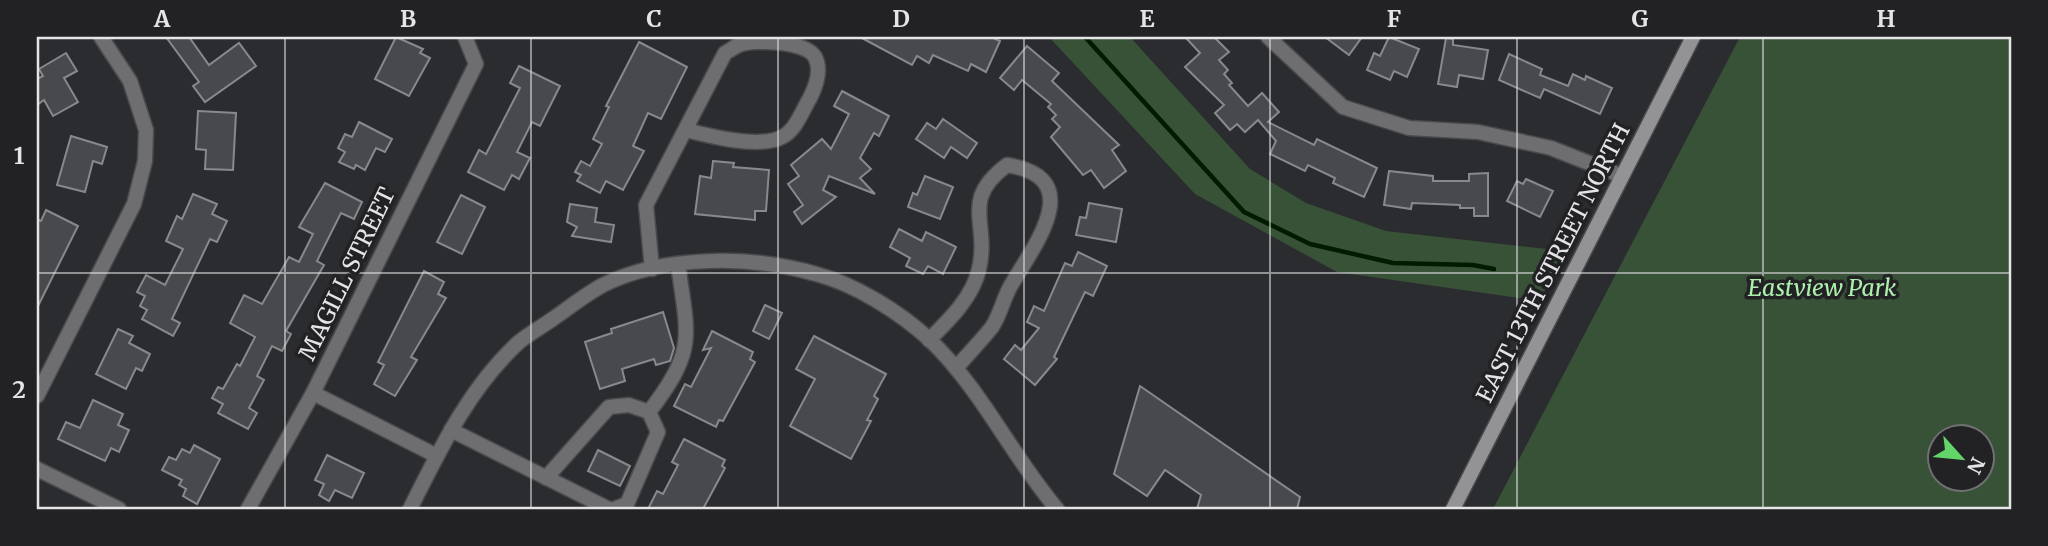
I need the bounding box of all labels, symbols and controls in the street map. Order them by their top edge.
text: A [153,4,171,33]
text: B [400,4,416,33]
text: C [646,4,662,33]
text: D [892,4,910,33]
text: E [1139,4,1155,33]
text: F [1387,4,1401,33]
text: G [1632,4,1649,33]
text: H [1877,4,1896,33]
street label: EAST 13TH STREET NORTH [1469,119,1636,407]
text: 1 [14,141,25,170]
street label: MAGILL STREET [292,183,401,365]
park label: Eastview Park [1748,273,1897,302]
text: 2 [12,375,26,404]
north arrow [1926,424,1996,494]
text: N [1962,454,1990,478]

